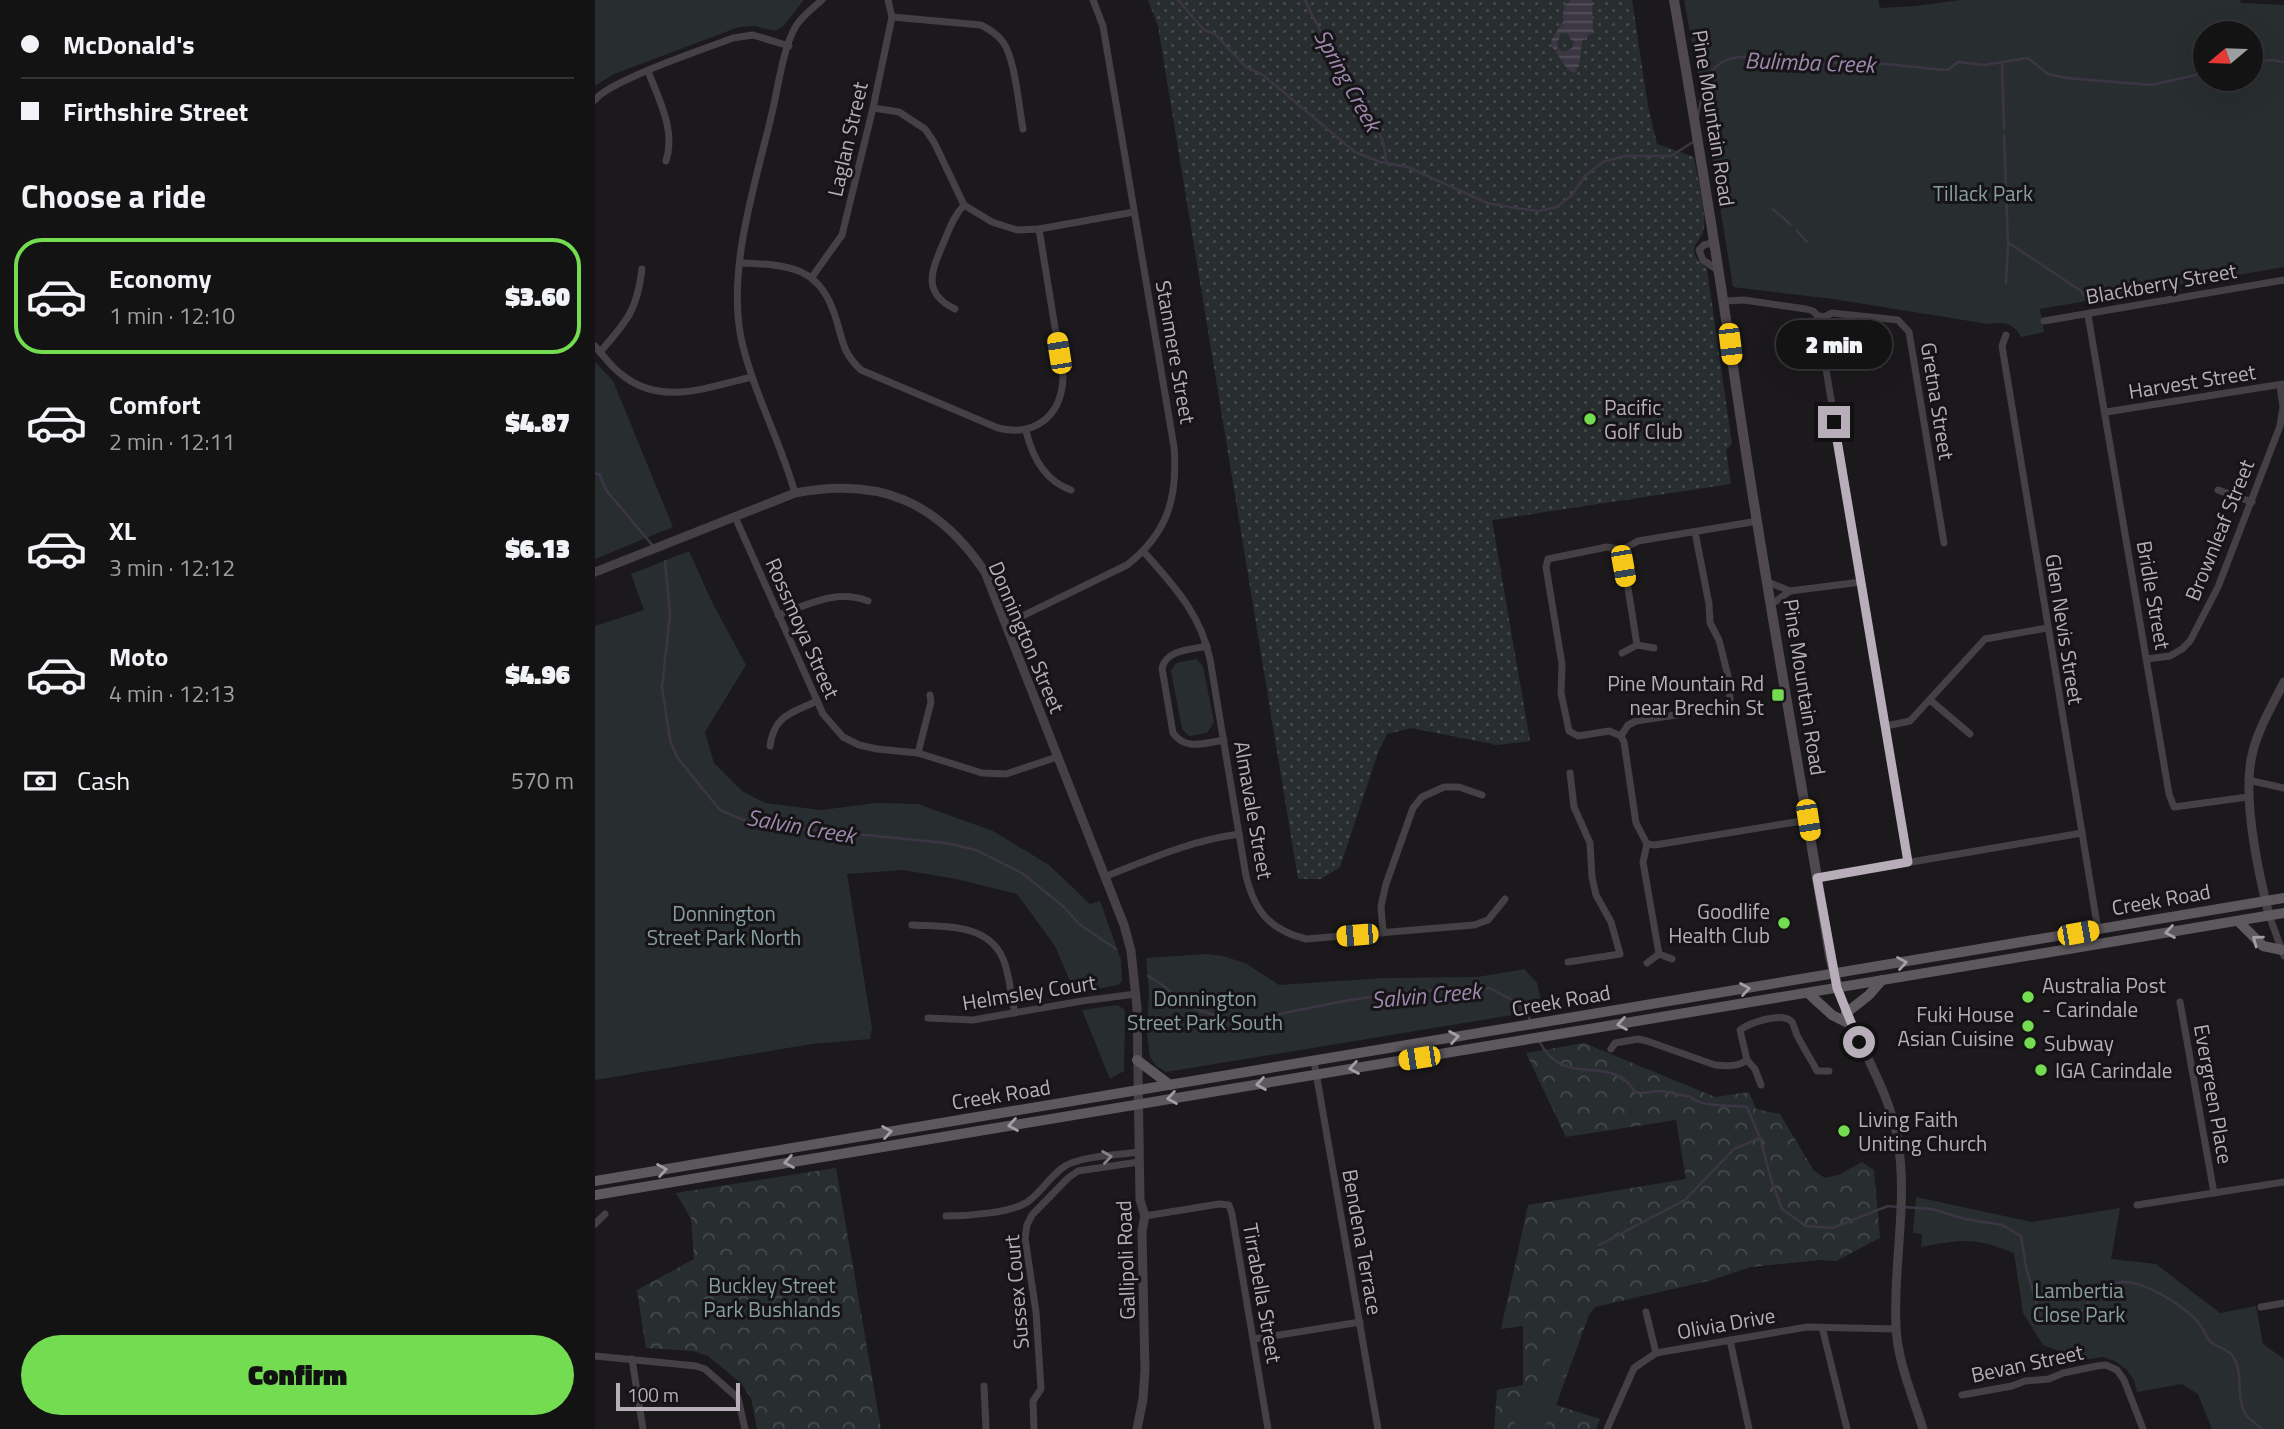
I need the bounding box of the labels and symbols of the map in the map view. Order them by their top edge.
north arrow [2193,21,2263,91]
water label: Spring Creek [1305,22,1392,140]
street label: Pine Mountain Road [1684,27,1744,209]
water label: Bulimba Creek [1744,42,1878,82]
street label: Laglan Street [818,78,876,199]
park label: Tillack Park [1933,177,2033,209]
street label: Blackberry Street [2083,254,2240,312]
street label: Stanmere Street [1148,278,1204,427]
callout: 2 min [1776,320,1892,370]
car [1718,322,1743,366]
car [1046,331,1073,375]
street label: Gretna Street [1913,340,1963,463]
street label: Harvest Street [2126,355,2259,407]
place label: Pacific Golf Club [1604,391,1683,447]
route end [1818,406,1850,438]
marker: Pacific Golf Club [1582,411,1598,427]
street label: Brownleaf Street [2176,454,2262,606]
street label: Bridle Street [2129,538,2179,653]
car [1610,543,1637,589]
street label: Glen Nevis Street [2037,551,2093,707]
street label: Rossmoya Street [758,552,849,704]
street label: Donnington Street [981,556,1074,719]
street label: Pine Mountain Road [1775,596,1835,778]
place label: Pine Mountain Rd near Brechin St [1607,667,1765,723]
marker: Pine Mountain Rd near Brechin St [1770,687,1786,703]
street label: Almavale Street [1226,738,1282,882]
car [1795,798,1822,842]
water label: Salvin Creek [744,799,861,853]
street label: Creek Road [2109,875,2213,923]
place label: Goodlife Health Club [1668,895,1770,951]
park label: Donnington Street Park North [647,897,801,953]
marker: Goodlife Health Club [1776,915,1792,931]
car [2056,919,2101,947]
car [1336,923,1379,947]
one-way arrow [2164,924,2176,939]
one-way arrow [2252,936,2265,948]
one-way arrow [1896,956,1907,971]
street label: Helmsley Court [960,966,1099,1018]
place label: Australia Post - Carindale [2042,969,2166,1025]
water label: Salvin Creek [1370,973,1485,1017]
street label: Creek Road [1509,976,1613,1024]
park label: Donnington Street Park South [1127,982,1283,1038]
one-way arrow [1739,982,1751,997]
marker: Australia Post - Carindale [2020,989,2036,1005]
place label: Fuki House Asian Cuisine [1898,998,2014,1054]
one-way arrow [1616,1016,1628,1031]
marker: Fuki House Asian Cuisine [2020,1018,2036,1034]
street label: Evergreen Place [2186,1022,2242,1166]
route start [1843,1026,1875,1058]
place label: Subway [2044,1027,2114,1059]
one-way arrow [1448,1030,1460,1045]
marker: Subway [2022,1035,2038,1051]
car [1397,1044,1442,1072]
place label: IGA Carindale [2055,1054,2172,1086]
one-way arrow [1348,1060,1360,1075]
marker: IGA Carindale [2033,1062,2049,1078]
street label: Creek Road [949,1070,1053,1118]
one-way arrow [1256,1076,1267,1091]
one-way arrow [1166,1090,1178,1105]
place label: Living Faith Uniting Church [1858,1103,1987,1159]
one-way arrow [1007,1117,1019,1132]
marker: Living Faith Uniting Church [1836,1123,1852,1139]
one-way arrow [881,1125,893,1140]
one-way arrow [1101,1149,1113,1164]
one-way arrow [783,1154,795,1169]
one-way arrow [656,1163,668,1178]
street label: Bendena Terrace [1334,1167,1392,1317]
street label: Gallipoli Road [1107,1200,1143,1320]
street label: Tirrabella Street [1235,1221,1291,1366]
street label: Sussex Court [995,1233,1037,1351]
park label: Buckley Street Park Bushlands [703,1269,841,1325]
park label: Lambertia Close Park [2033,1274,2125,1330]
street label: Olivia Drive [1674,1299,1778,1347]
street label: Bevan Street [1968,1335,2087,1390]
scale bar [616,1380,740,1412]

